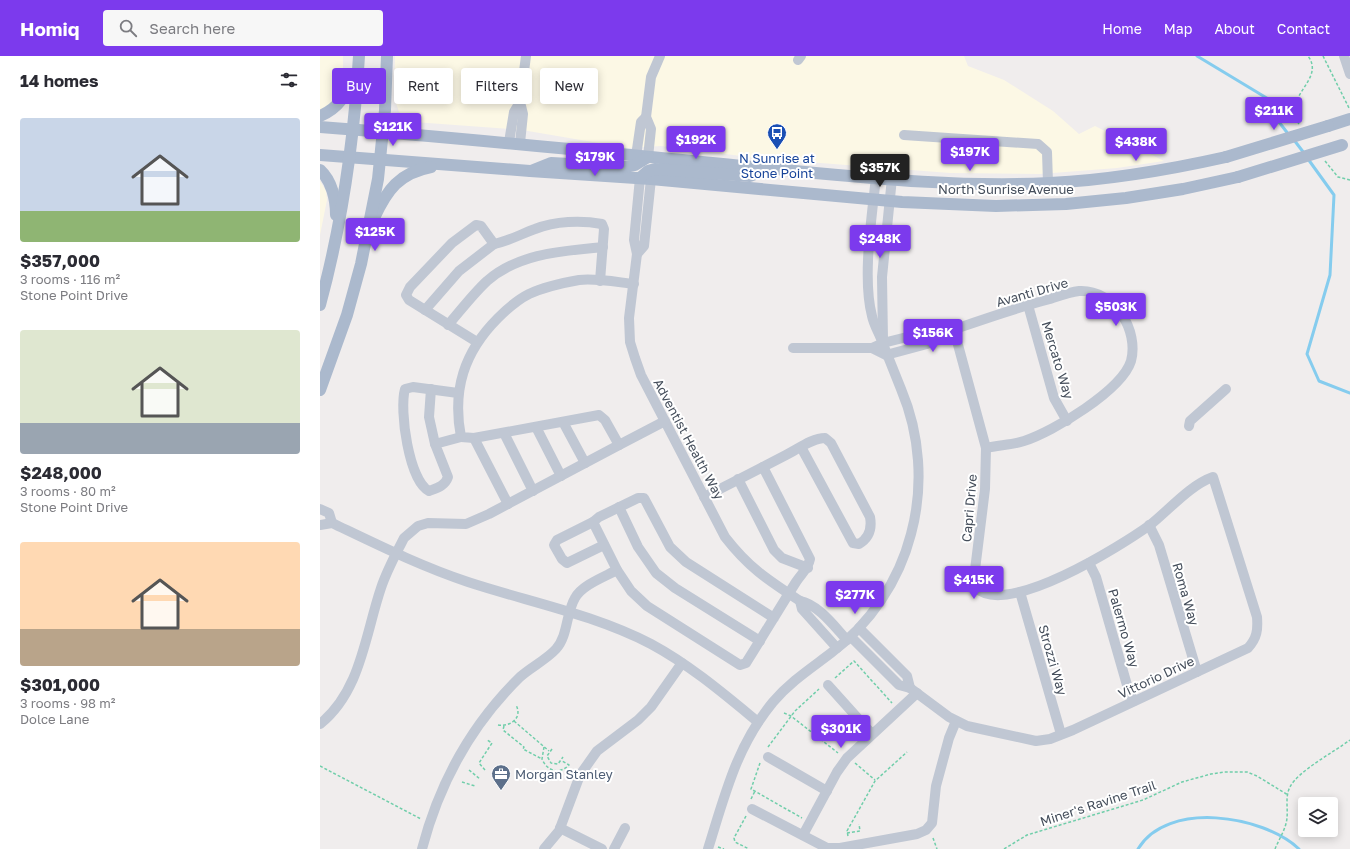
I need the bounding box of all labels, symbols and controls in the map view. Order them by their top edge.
search box [103,10,383,46]
text: Homiq [20,17,79,40]
icon: search [117,17,139,39]
text: Search here [149,19,235,37]
text: Home [1102,20,1142,37]
text: Map [1164,20,1192,37]
text: About [1214,20,1255,37]
text: Contact [1277,20,1330,37]
chip: Buy [332,68,386,104]
chip: Rent [394,68,453,104]
chip: Filters [461,68,532,104]
chip: New [540,68,598,104]
icon: filters [278,69,300,91]
text: 14 homes [20,70,99,91]
pin: $211K [1246,97,1302,131]
text: $211K [1254,102,1294,118]
pin: $121K [365,113,421,147]
text: $121K [373,118,413,134]
bus stop icon: N Sunrise at Stone Point [766,122,788,150]
pin: $192K [668,126,724,160]
pin: $438K [1108,128,1164,162]
text: $192K [675,131,717,147]
text: $438K [1115,133,1157,149]
pin: $197K [942,138,998,172]
pin: $179K [567,143,623,177]
text: $197K [950,143,990,159]
icon: home [124,144,196,216]
text: $179K [575,148,615,164]
place label: N Sunrise at Stone Point [739,150,815,181]
pin: $357K [852,154,908,188]
text: $357K [859,159,901,175]
street label: North Sunrise Avenue [938,181,1074,197]
pin: $125K [347,218,403,252]
text: $125K [355,223,395,239]
pin: $248K [852,225,908,259]
text: $248K [859,230,901,246]
text: $357,000 [20,250,100,271]
text: 3 rooms · 116 m² [20,271,120,287]
street label: Avanti Drive [994,274,1070,310]
text: Stone Point Drive [20,287,128,303]
pin: $503K [1088,293,1144,327]
text: $503K [1095,298,1137,314]
pin: $156K [905,319,961,353]
street label: Mercato Way [1039,319,1078,402]
text: $156K [912,324,954,340]
icon: home [124,356,196,428]
street label: Adventist Health Way [650,376,728,503]
text: $248,000 [20,462,102,483]
street label: Capri Drive [958,473,980,543]
text: 3 rooms · 80 m² [20,483,116,499]
text: Stone Point Drive [20,499,128,515]
street label: Roma Way [1169,561,1203,628]
pin: $415K [946,566,1002,600]
icon: home [124,568,196,640]
text: $415K [954,571,994,587]
pin: $277K [827,581,883,615]
text: $277K [835,586,875,602]
street label: Palermo Way [1105,587,1143,670]
street label: Strozzi Way [1035,623,1071,698]
street label: Vittorio Drive [1115,652,1197,702]
text: $301,000 [20,674,100,695]
text: 3 rooms · 98 m² [20,695,115,711]
text: Dolce Lane [20,711,89,727]
pin: $301K [813,715,869,749]
text: $301K [820,720,862,736]
office icon: Morgan Stanley [490,763,512,791]
place label: Morgan Stanley [515,766,613,782]
street label: Miner's Ravine Trail [1038,777,1158,829]
map controls [1298,797,1338,837]
button: layers [1298,797,1338,837]

